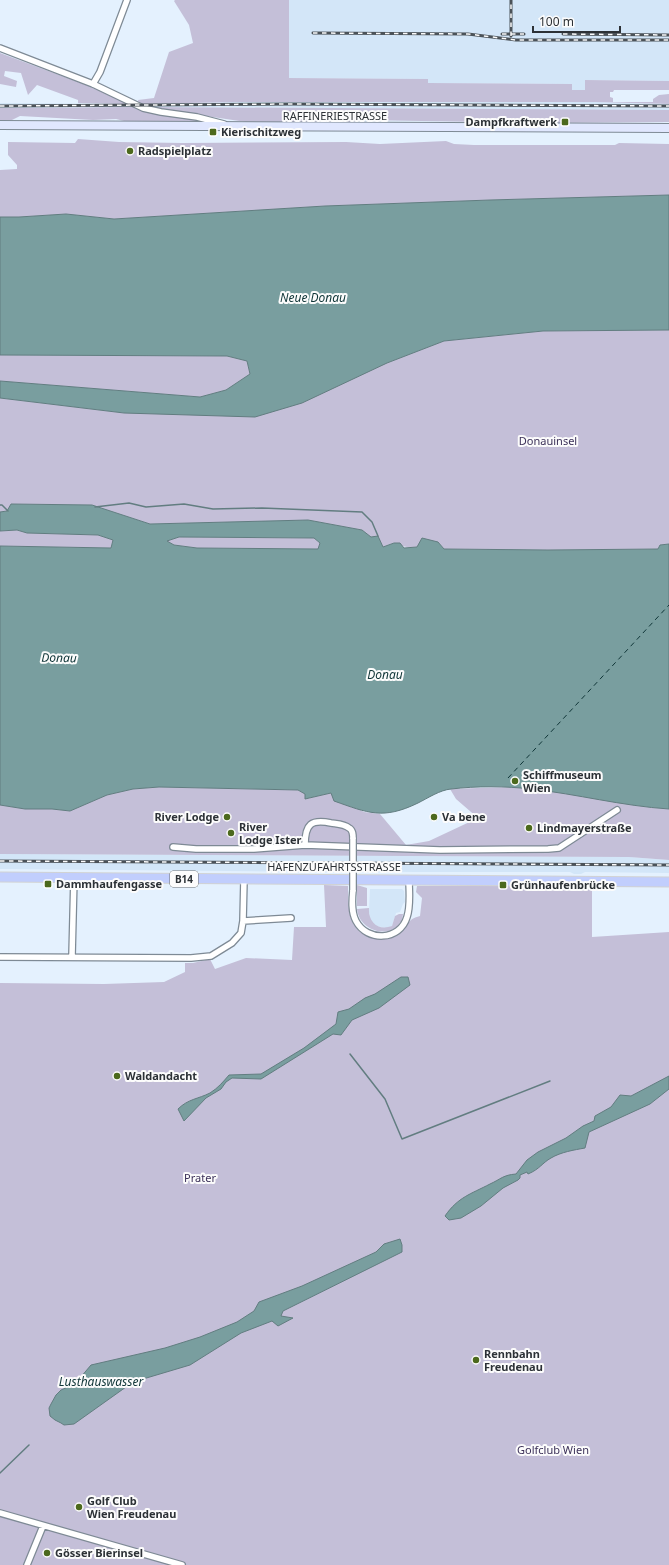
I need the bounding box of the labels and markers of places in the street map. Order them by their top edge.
place label: Dampfkraftwerk [466,114,557,129]
marker: Dampfkraftwerk [560,117,570,127]
place label: Kierischitzweg [221,124,301,139]
marker: Kierischitzweg [208,127,218,137]
place label: Radspielplatz [138,143,212,158]
marker: Radspielplatz [125,146,135,156]
place label: Schiffmuseum Wien [523,767,602,795]
marker: Schiffmuseum Wien [510,776,520,786]
place label: River Lodge [154,809,219,824]
place label: Va bene [442,809,486,824]
marker: River Lodge [222,812,232,822]
marker: Va bene [429,812,439,822]
place label: River Lodge Ister [239,819,301,847]
place label: Lindmayerstraße [537,820,632,835]
marker: Lindmayerstraße [524,823,534,833]
marker: River Lodge Ister [226,828,236,838]
place label: Dammhaufengasse [56,876,163,891]
place label: Grünhaufenbrücke [511,877,616,892]
marker: Dammhaufengasse [43,879,53,889]
marker: Grünhaufenbrücke [498,880,508,890]
place label: Waldandacht [125,1068,197,1083]
marker: Waldandacht [112,1071,122,1081]
place label: Rennbahn Freudenau [484,1346,543,1374]
marker: Rennbahn Freudenau [471,1355,481,1365]
place label: Golf Club Wien Freudenau [87,1493,176,1521]
marker: Golf Club Wien Freudenau [74,1502,84,1512]
place label: Gösser Bierinsel [55,1545,143,1560]
marker: Gösser Bierinsel [42,1548,52,1558]

